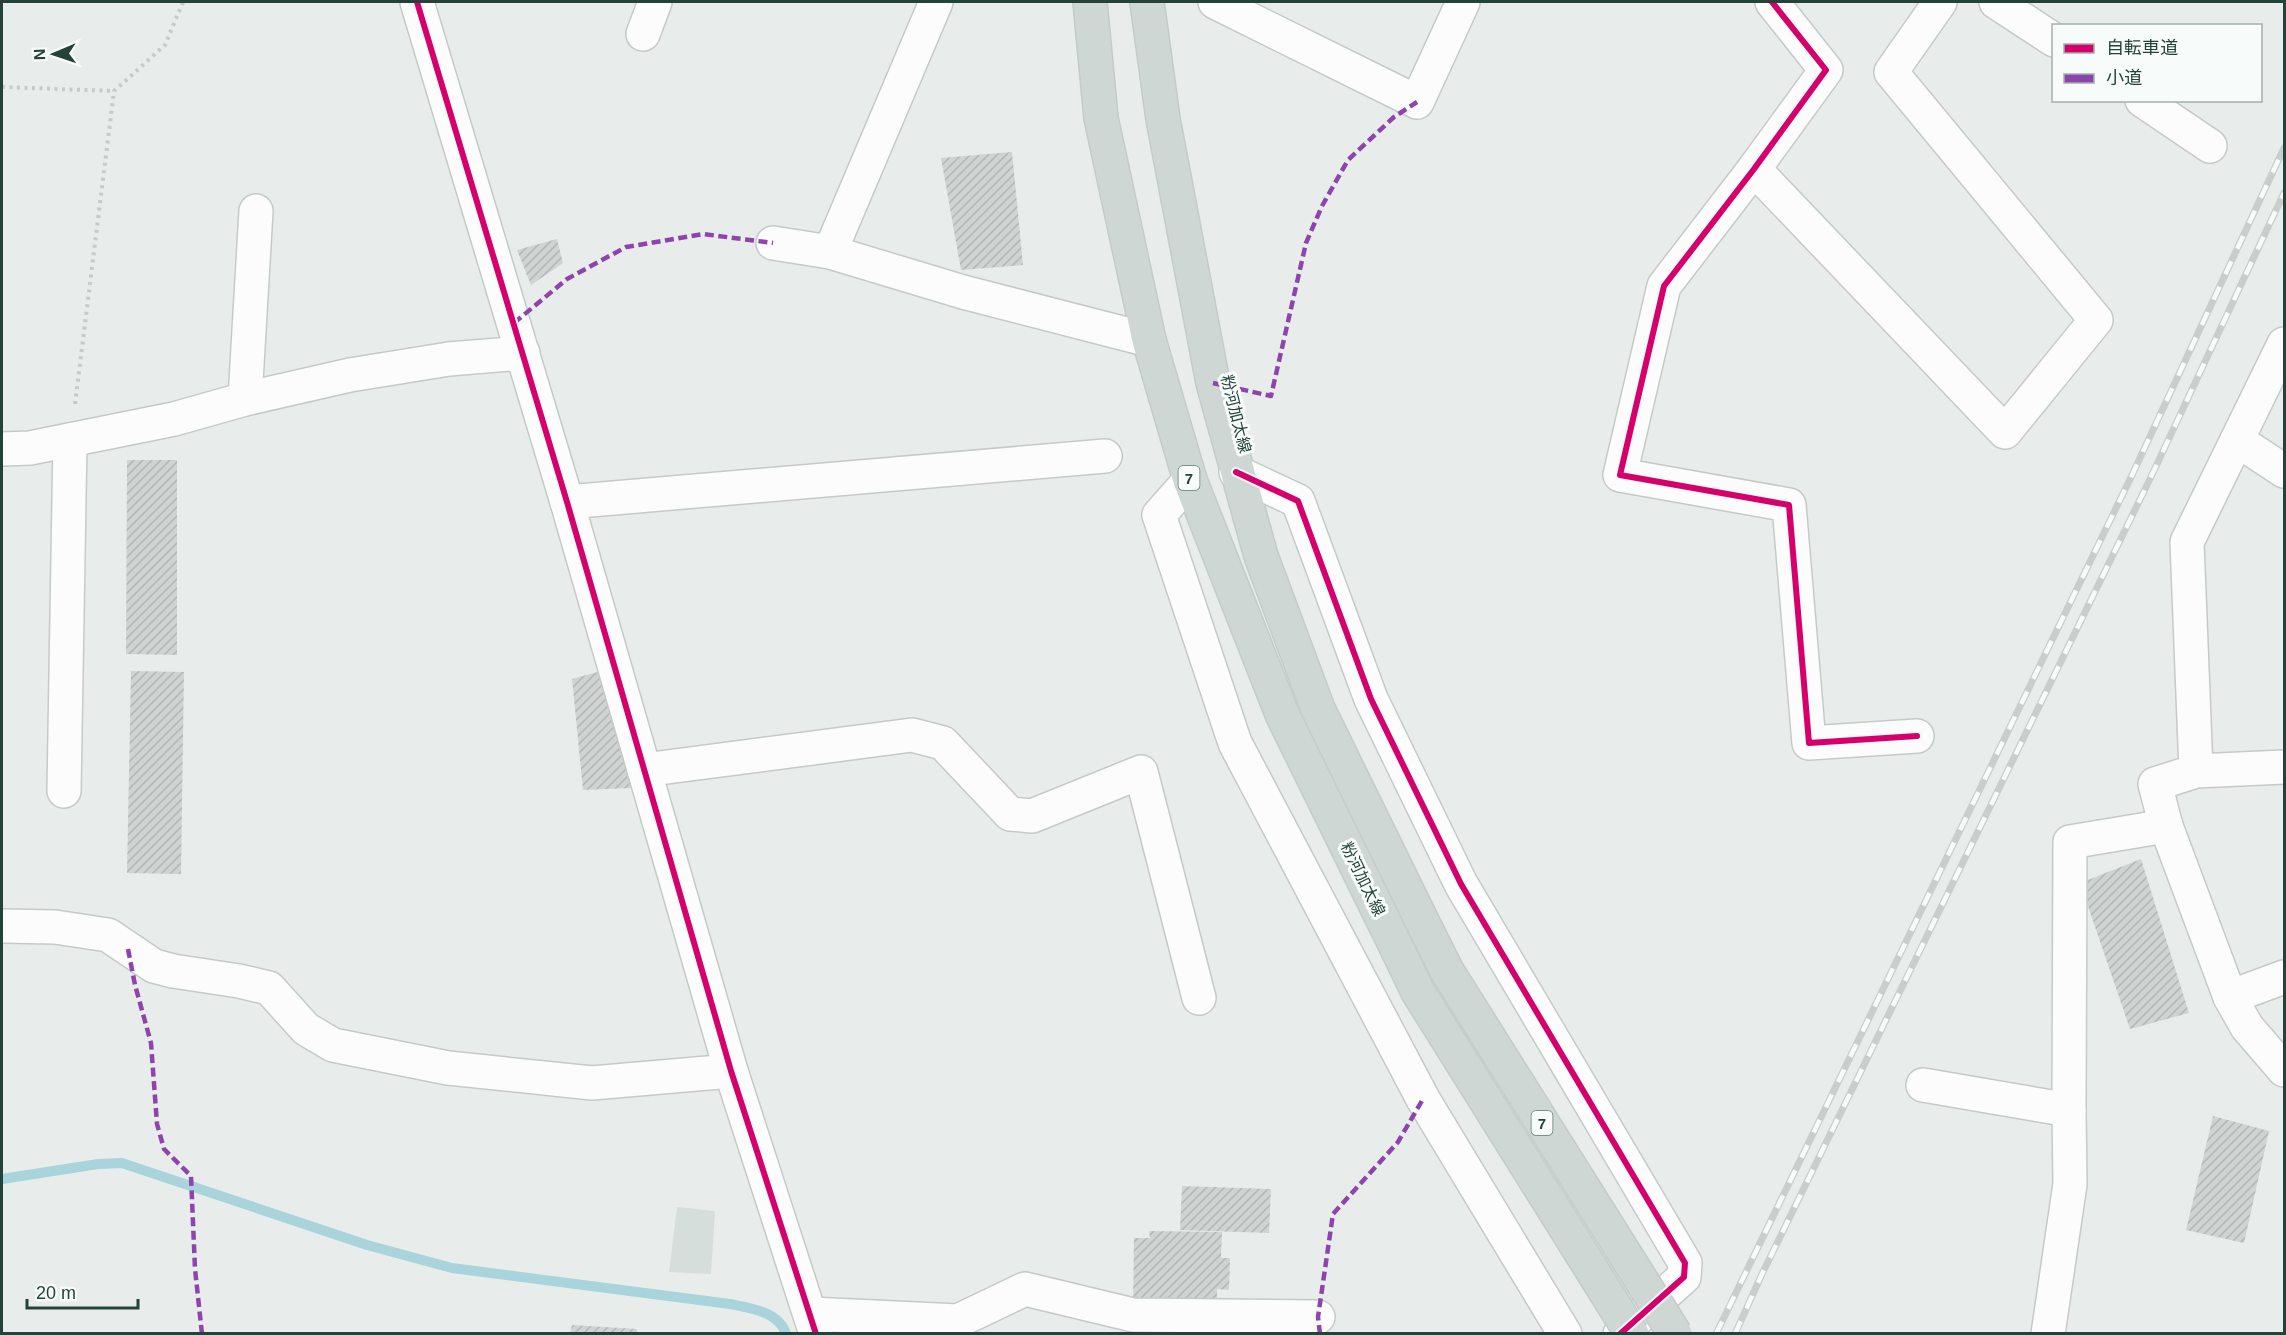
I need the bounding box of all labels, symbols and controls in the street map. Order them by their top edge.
north arrow [24,24,84,84]
legend [2052,24,2262,102]
text: 自転車道 [2106,38,2178,58]
text: N [31,48,48,61]
text: 小道 [2106,68,2142,88]
street label: 粉河加太線 [1218,373,1254,455]
road number: 7 [1178,466,1200,490]
street label: 粉河加太線 [1338,839,1388,919]
road number: 7 [1532,1111,1552,1135]
scale bar [27,1272,138,1310]
text: 20 m [36,1283,76,1303]

